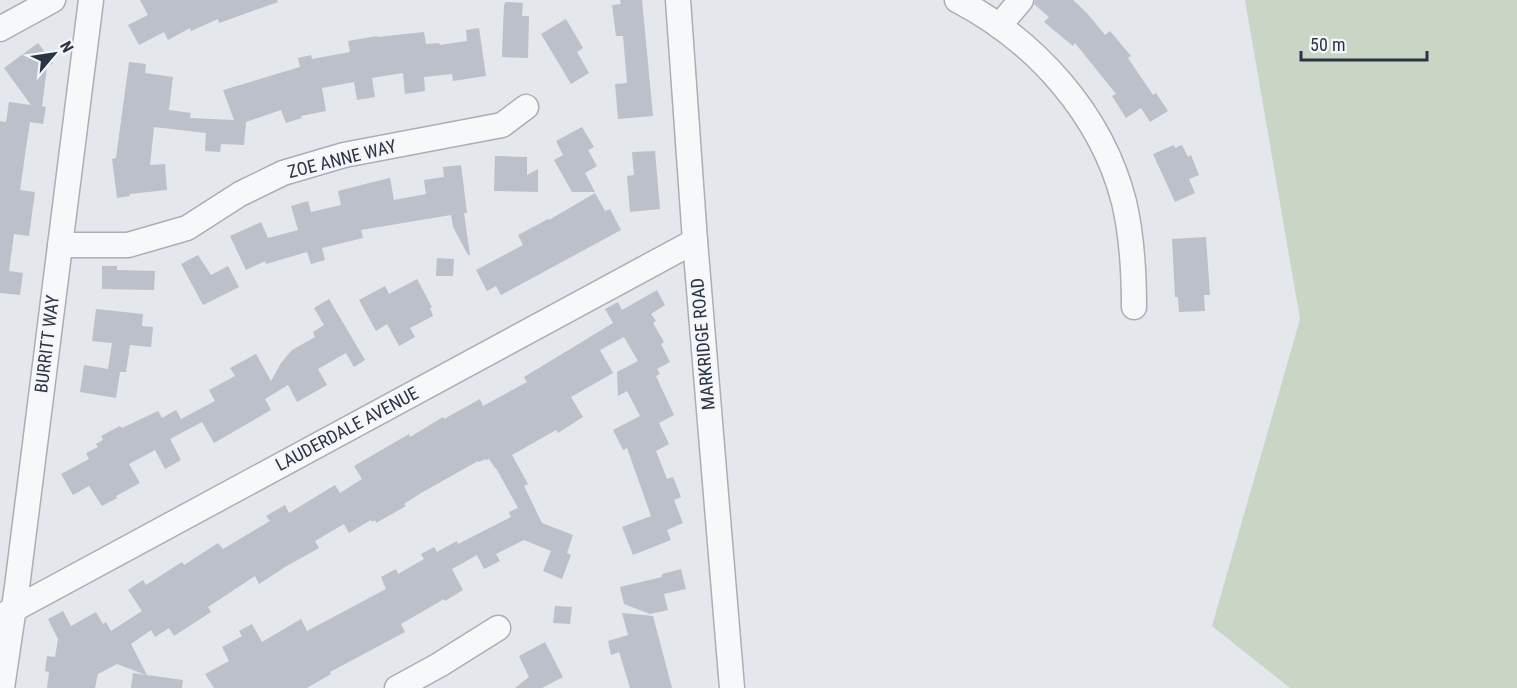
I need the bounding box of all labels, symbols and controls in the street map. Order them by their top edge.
north arrow [24,24,84,84]
scale bar [1301,24,1427,62]
text: 50 m [1310,34,1345,55]
text: N [56,38,77,56]
street label: ZOE ANNE WAY [285,135,399,182]
street label: MARKRIDGE ROAD [686,277,719,411]
street label: BURRITT WAY [30,293,63,394]
street label: LAUDERDALE AVENUE [272,382,422,475]

